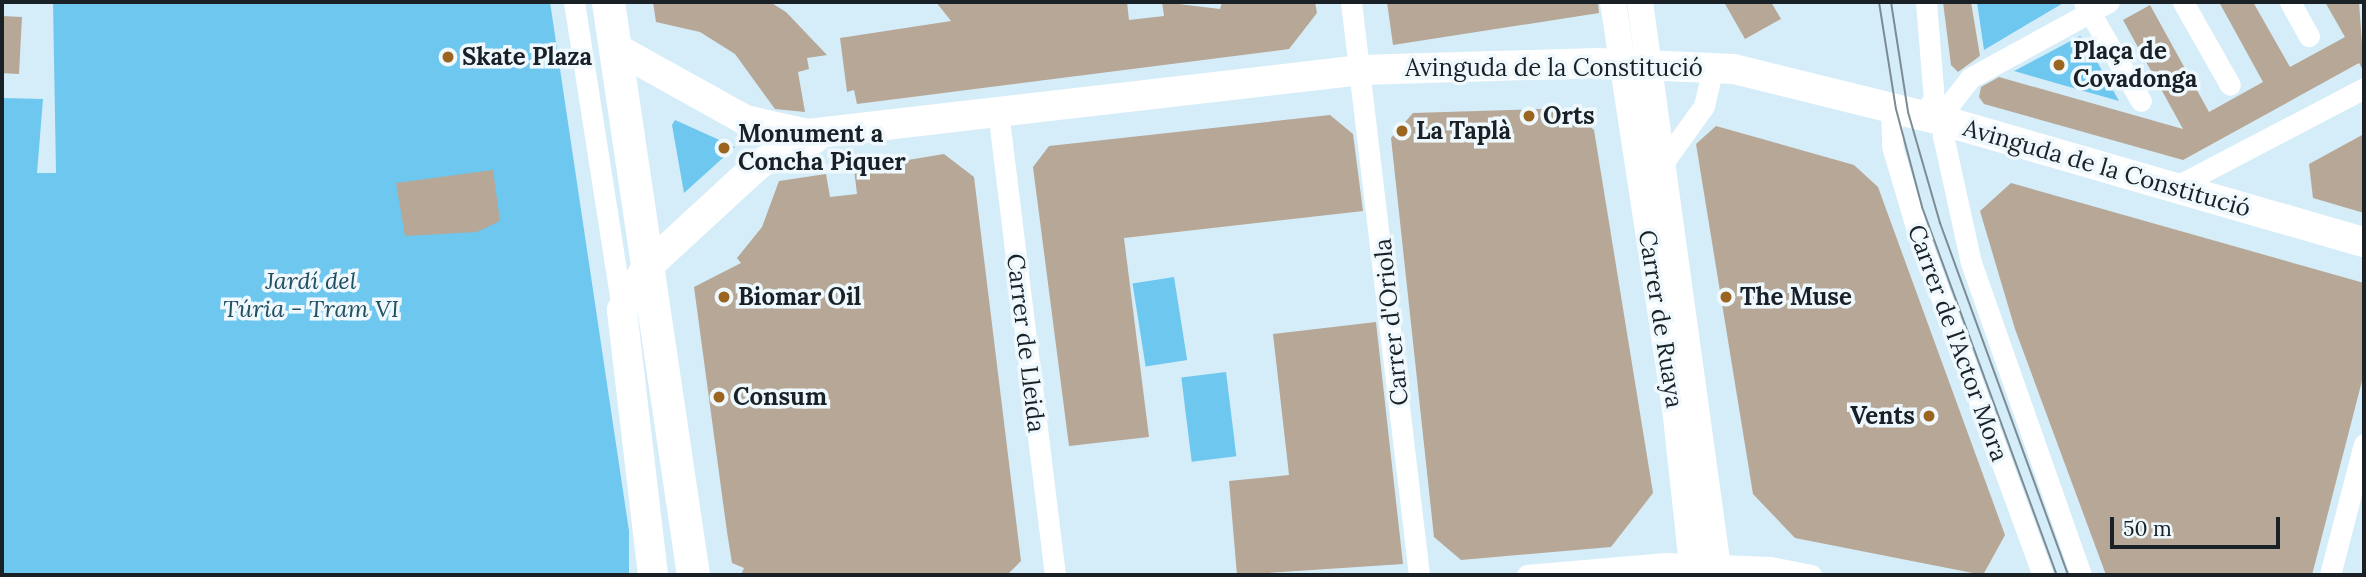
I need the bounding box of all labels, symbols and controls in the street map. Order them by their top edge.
place label: Plaça de Covadonga [2073,37,2197,93]
place label: Skate Plaza [462,43,592,71]
marker: Skate Plaza [440,49,456,65]
street label: Avinguda de la Constitució [1405,54,1703,82]
marker: Plaça de Covadonga [2051,57,2067,73]
place label: Orts [1543,102,1595,130]
marker: Orts [1521,108,1537,124]
street label: Avinguda de la Constitució [1960,113,2254,223]
place label: La Taplà [1416,117,1511,145]
place label: Monument a Concha Piquer [738,120,906,176]
marker: La Taplà [1394,123,1410,139]
marker: Monument a Concha Piquer [716,140,732,156]
street label: Carrer de l'Actor Mora [1902,221,2014,465]
street label: Carrer de Ruaya [1633,228,1689,410]
street label: Carrer d'Oriola [1368,237,1414,407]
street label: Carrer de Lleida [1001,252,1051,434]
park label: Jardí del Túria - Tram VI [223,267,399,323]
place label: Biomar Oil [738,283,861,311]
place label: The Muse [1740,283,1852,311]
marker: Biomar Oil [716,289,732,305]
marker: The Muse [1718,289,1734,305]
place label: Consum [733,383,827,411]
marker: Consum [711,389,727,405]
place label: Vents [1850,402,1915,430]
marker: Vents [1921,408,1937,424]
scale bar [2114,504,2284,548]
text: 50 m [2123,515,2172,542]

